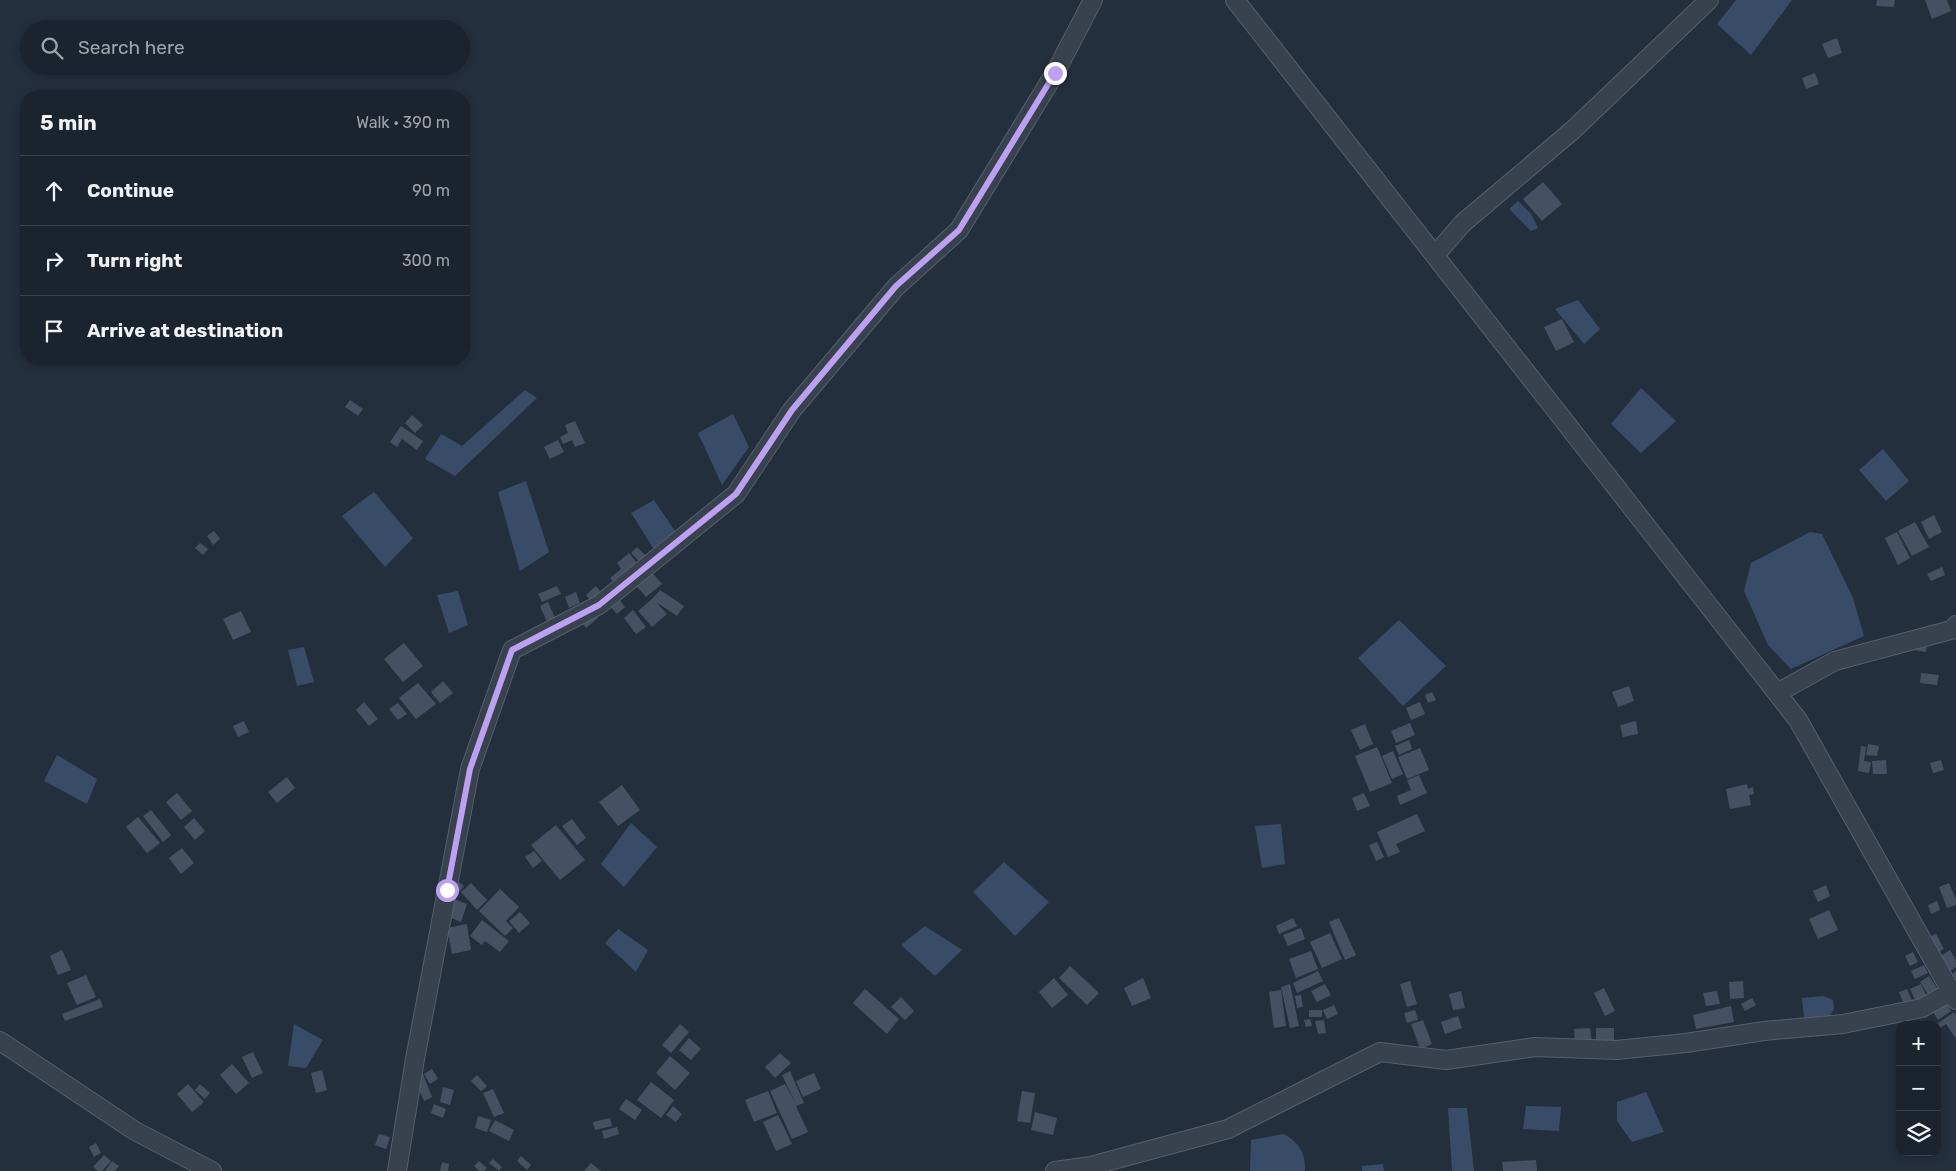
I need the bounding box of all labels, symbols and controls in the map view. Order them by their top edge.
search box [20,20,470,75]
icon: search [38,34,66,62]
text: Search here [78,36,185,59]
route end [1044,62,1067,85]
text: 5 min [40,110,97,135]
text: Walk · 390 m [356,113,450,132]
icon: ahead [40,177,68,205]
text: Continue [87,179,174,202]
text: 90 m [412,181,450,200]
icon: right [40,247,68,275]
text: Turn right [87,249,182,272]
text: 300 m [402,251,450,270]
icon: arrive [40,317,68,345]
text: Arrive at destination [87,319,283,342]
route start [436,879,459,902]
map controls [1896,1021,1941,1156]
button: + [1896,1021,1941,1066]
button: − [1896,1066,1941,1111]
button: layers [1896,1111,1941,1156]

